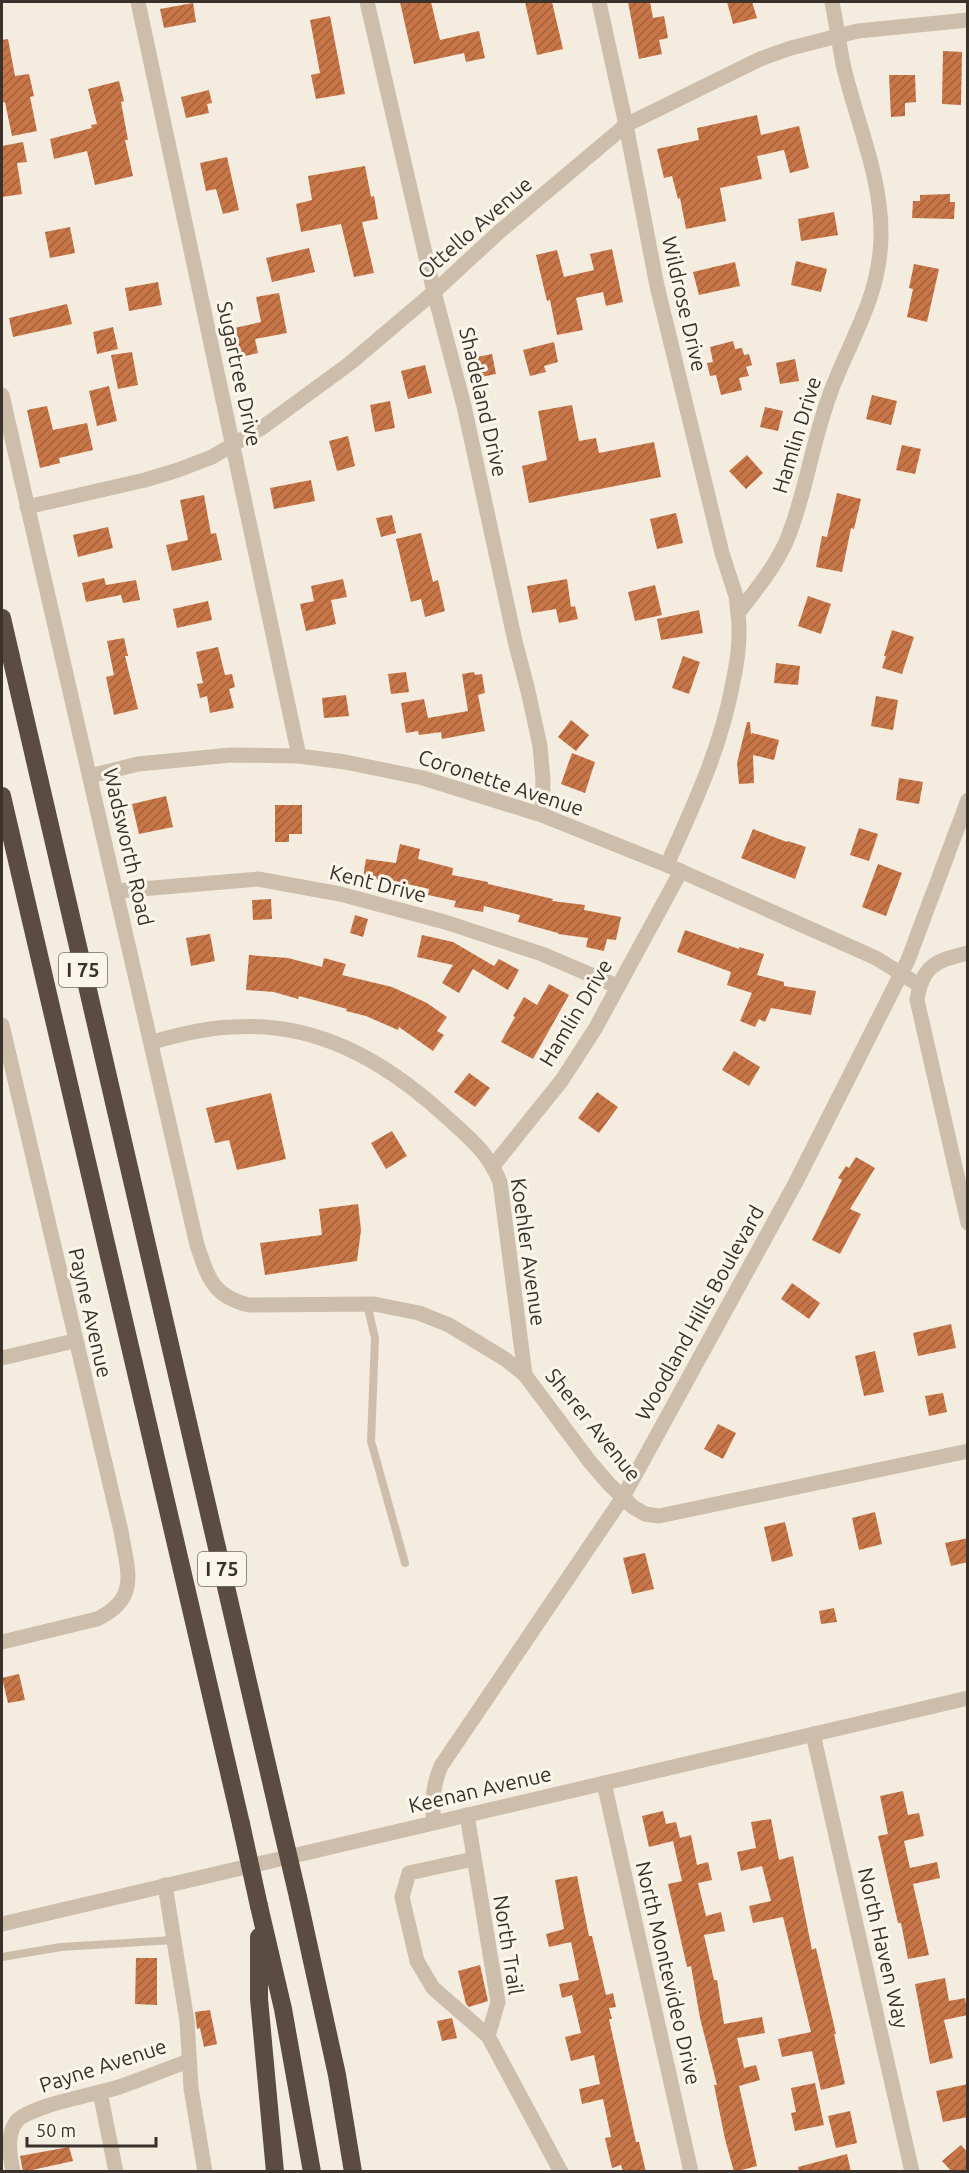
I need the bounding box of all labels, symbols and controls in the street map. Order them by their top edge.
street label: Ottello Avenue [412,171,536,283]
street label: Wildrose Drive [658,234,712,374]
street label: Sugartree Drive [213,299,267,449]
street label: Shadeland Drive [455,325,513,479]
street label: Hamlin Drive [767,374,825,496]
street label: Coronette Avenue [416,744,587,820]
street label: Wadsworth Road [99,766,159,928]
street label: Kent Drive [327,859,429,907]
road number: I 75 [59,953,107,987]
street label: Hamlin Drive [534,955,616,1070]
street label: Koehler Avenue [507,1176,551,1327]
street label: Woodland Hills Boulevard [630,1201,768,1424]
street label: Payne Avenue [64,1246,118,1380]
street label: Sherer Avenue [541,1363,646,1485]
road number: I 75 [198,1552,246,1586]
street label: Keenan Avenue [406,1761,554,1817]
street label: North Montevideo Drive [632,1859,706,2087]
street label: North Haven Way [854,1865,914,2030]
street label: North Trail [489,1893,529,1996]
street label: Payne Avenue [36,2033,169,2097]
scale bar [27,2110,156,2148]
text: 50 m [36,2120,76,2140]

